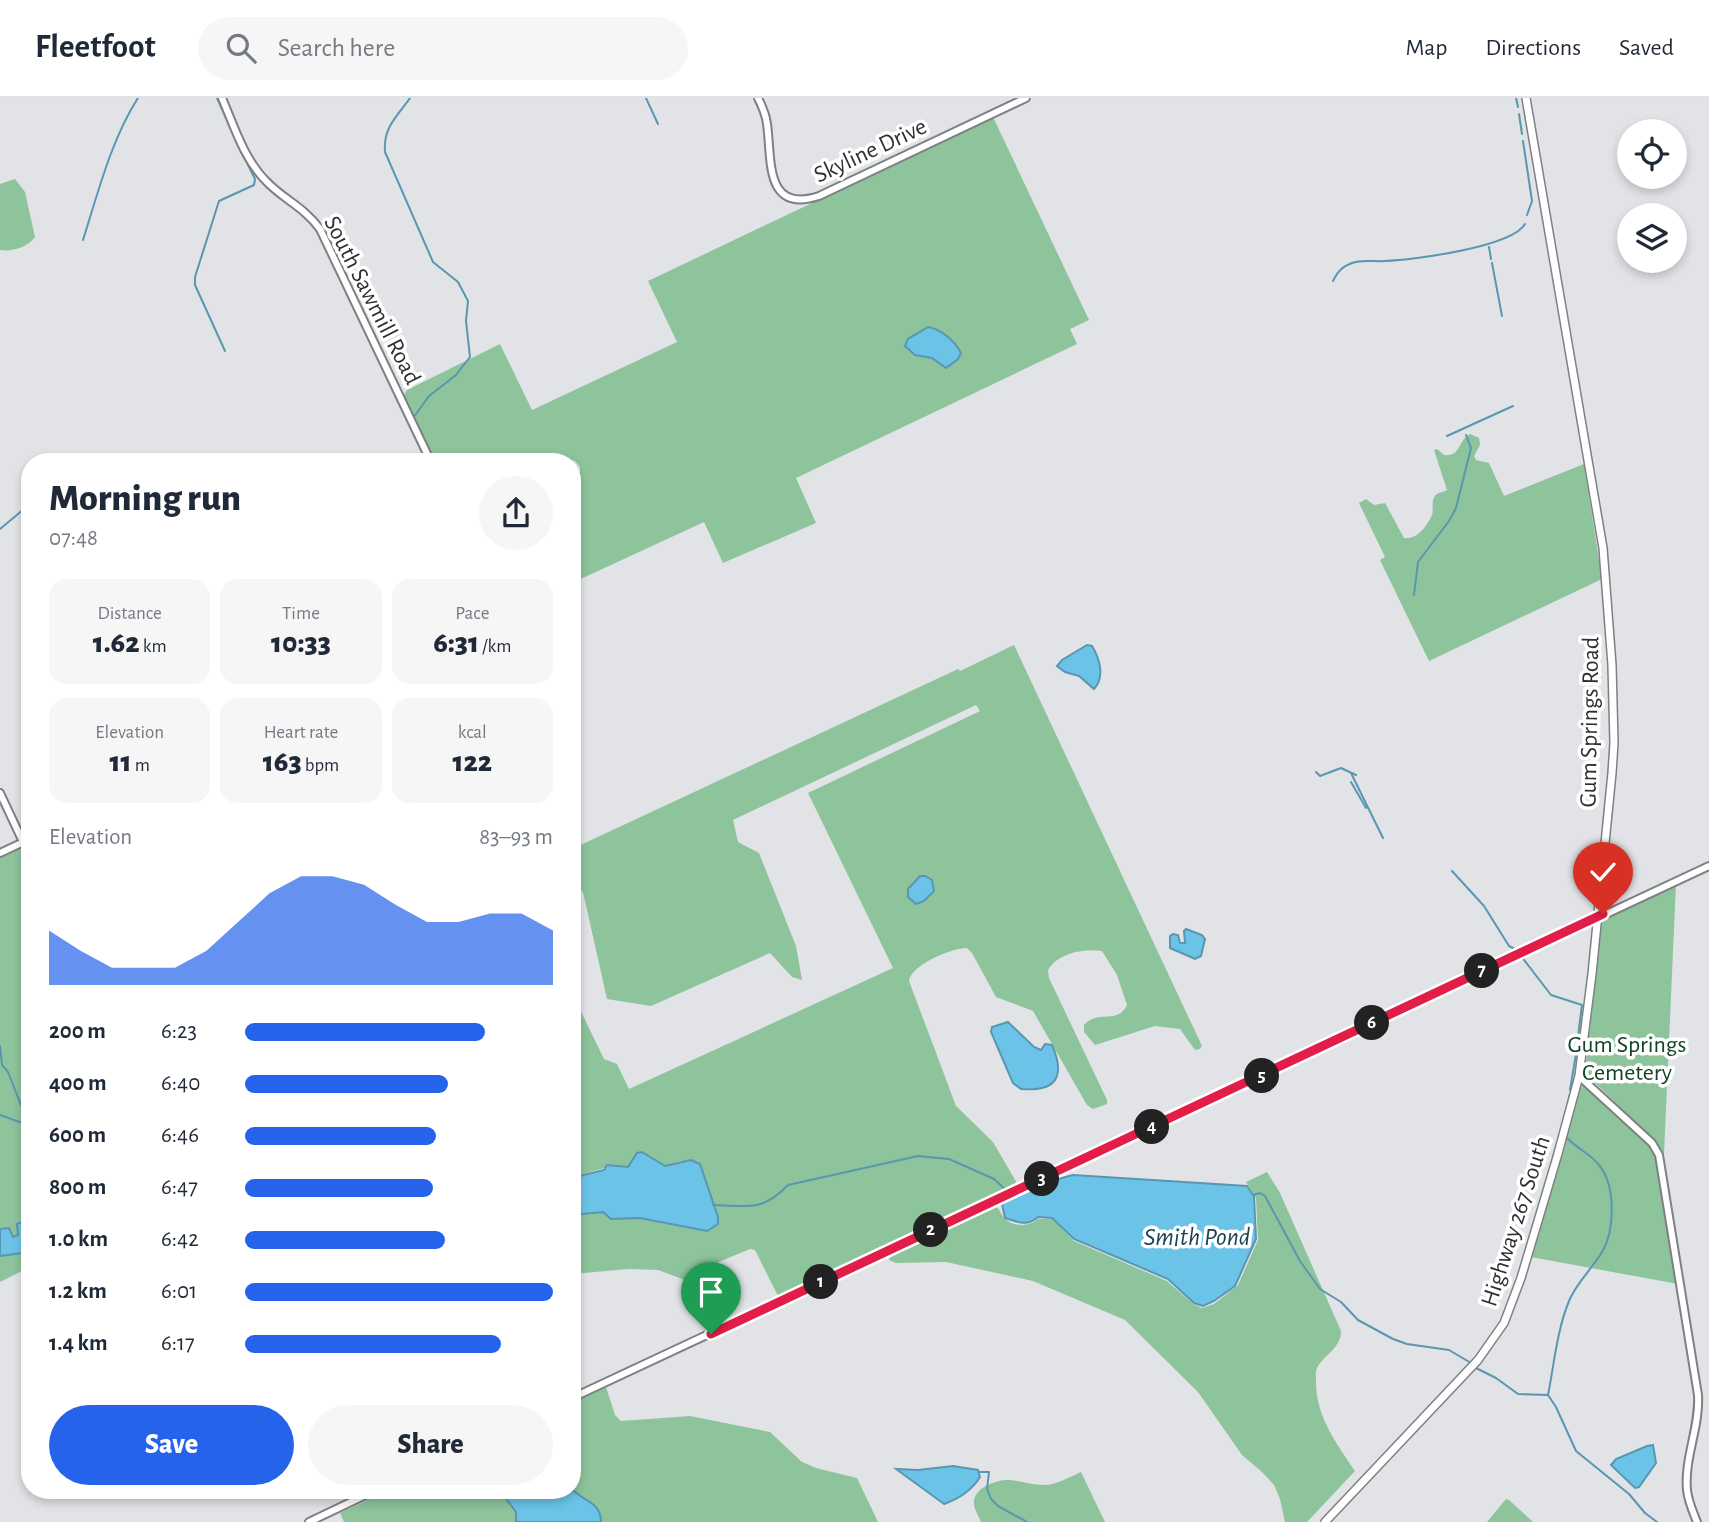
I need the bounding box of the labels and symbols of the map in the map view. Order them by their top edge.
street label: Skyline Drive [810,114,930,187]
street label: South Sawmill Road [319,212,425,388]
street label: Gum Springs Road [1577,637,1603,808]
pin [1573,842,1633,914]
pin: 7 [1464,954,1500,988]
pin: 6 [1354,1006,1390,1040]
park label: Gum Springs Cemetery [1568,1033,1686,1085]
pin: 5 [1244,1058,1280,1094]
pin: 4 [1134,1110,1170,1144]
street label: Highway 267 South [1477,1133,1555,1310]
pin: 3 [1024,1162,1060,1196]
pin: 2 [914,1212,948,1248]
water label: Smith Pond [1144,1224,1251,1250]
pin [681,1262,741,1334]
pin: 1 [804,1264,838,1300]

